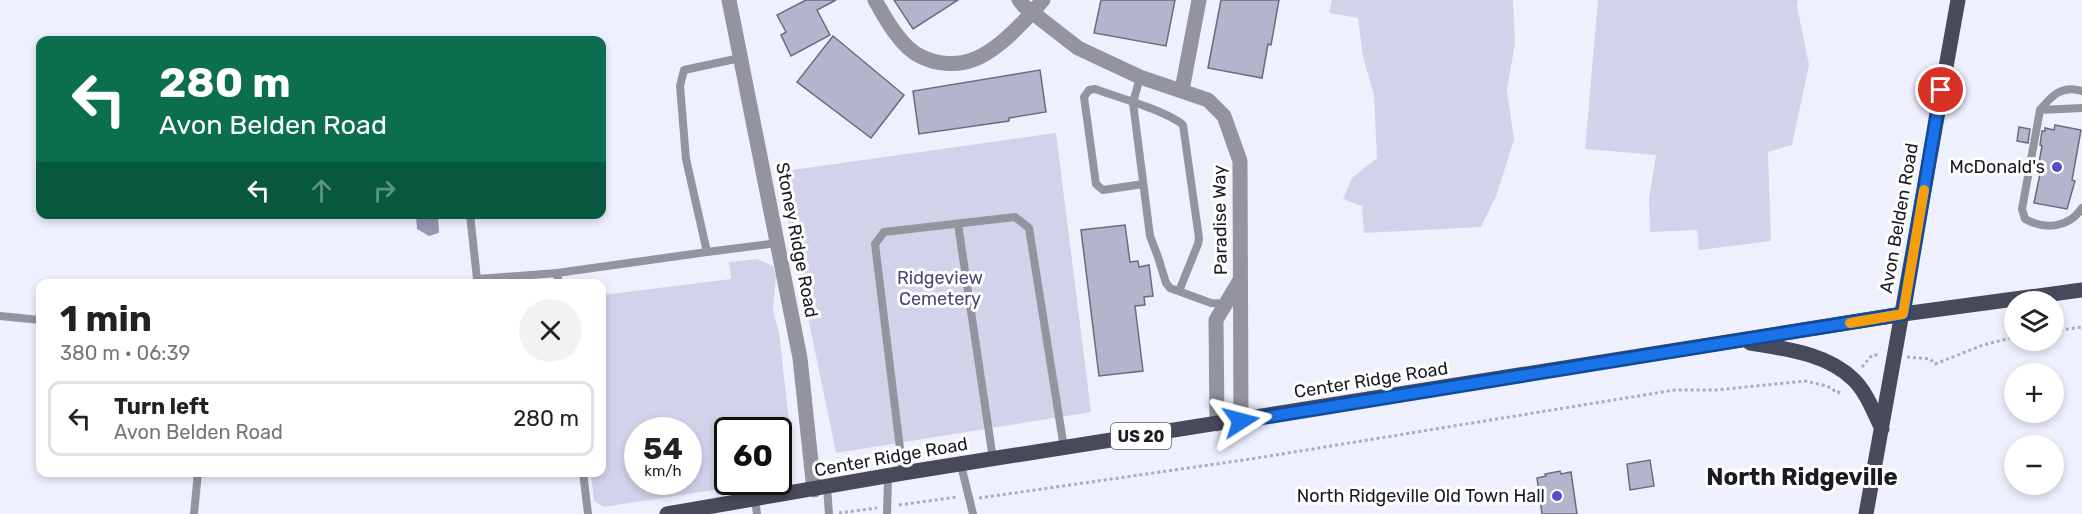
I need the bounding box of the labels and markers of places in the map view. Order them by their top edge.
pin [1915,64,1966,115]
place label: McDonald's [1949,156,2045,178]
marker: McDonald's [2050,160,2064,174]
place label: North Ridgeville Old Town Hall [1297,485,1545,507]
marker: North Ridgeville Old Town Hall [1550,489,1564,503]

